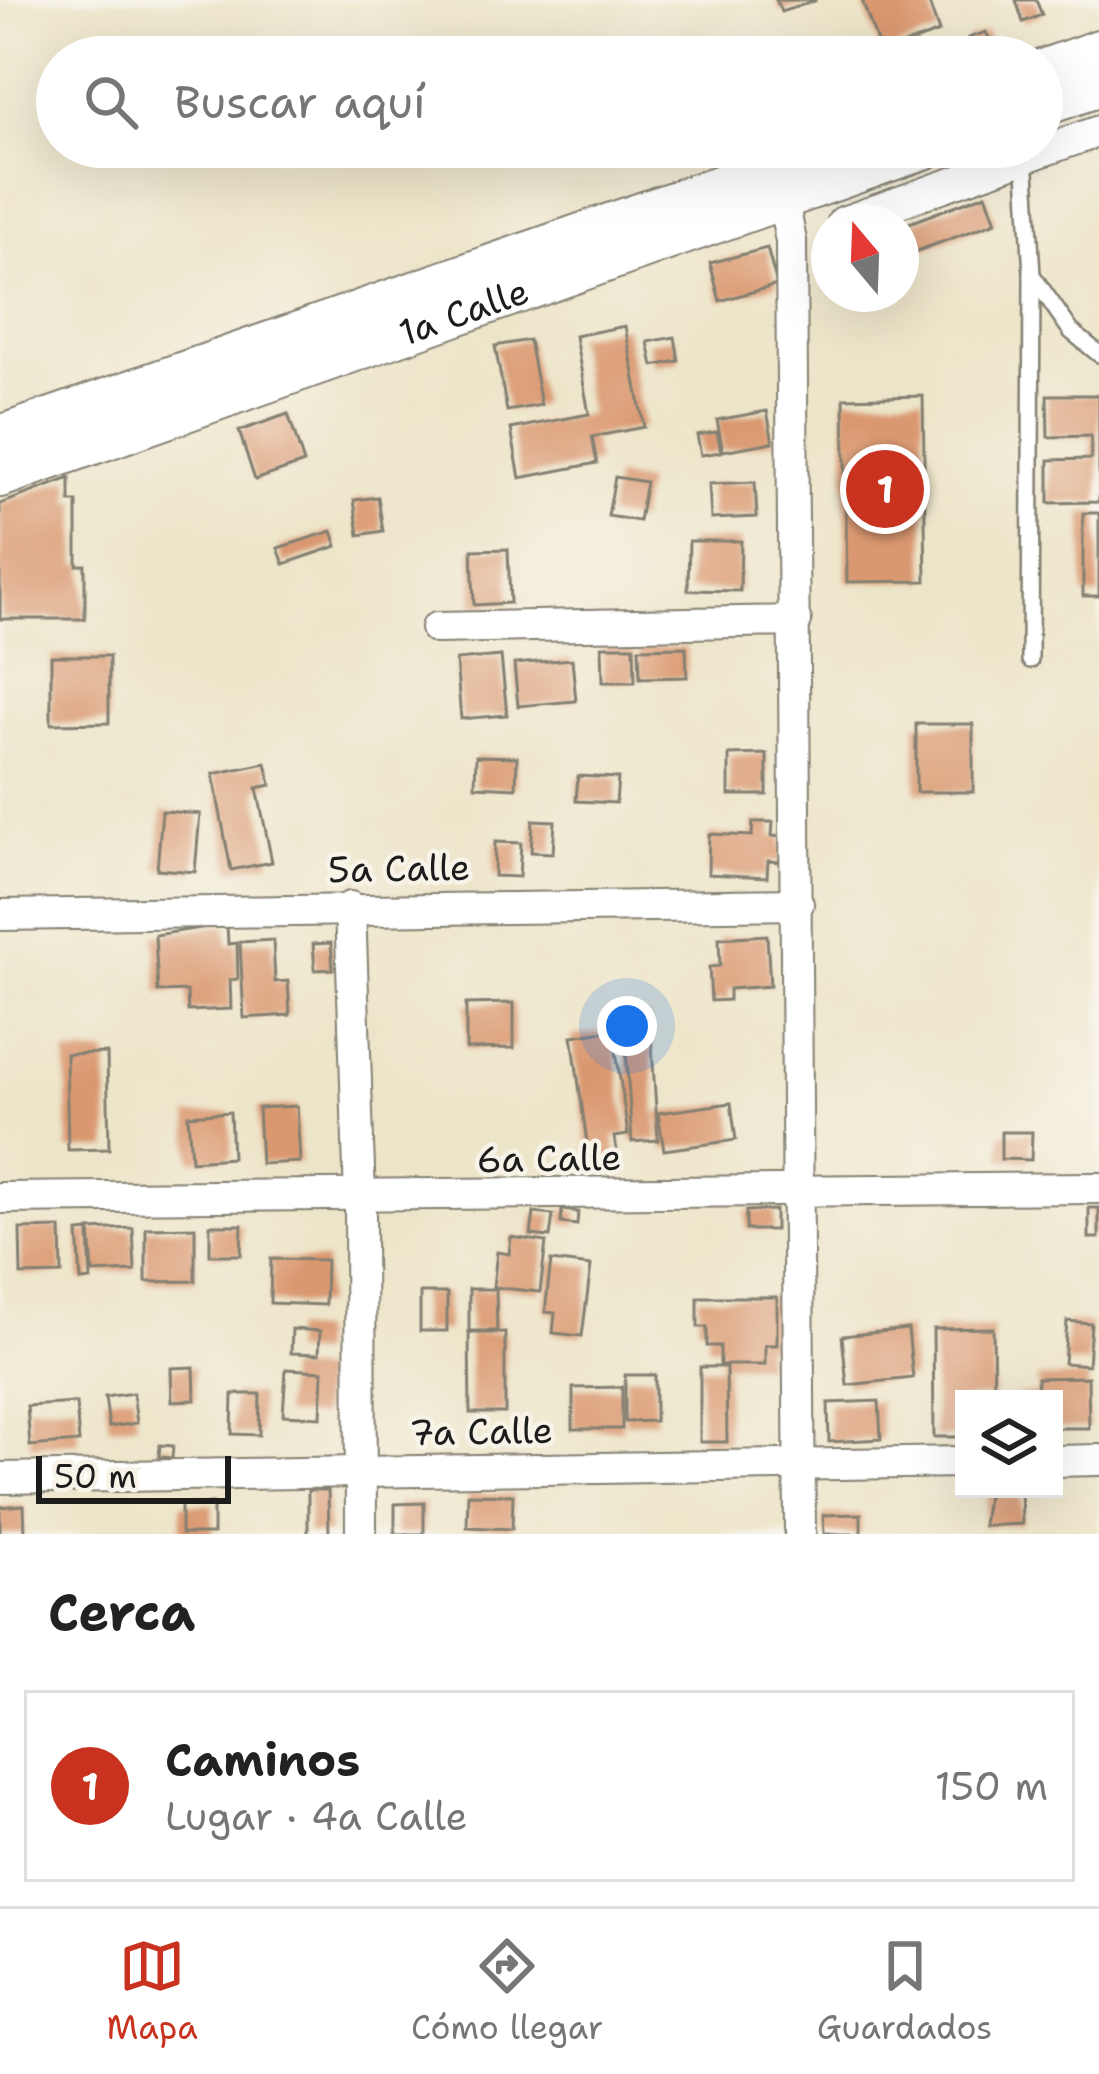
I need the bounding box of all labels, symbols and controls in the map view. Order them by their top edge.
search box [36,36,1063,168]
icon: search [78,69,144,135]
text: Buscar aquí [174,72,426,132]
north arrow [811,204,919,312]
street label: 1a Calle [392,266,535,357]
pin: 1 [846,444,924,534]
street label: 5a Calle [327,843,471,894]
your location [597,996,657,1056]
street label: 6a Calle [476,1133,622,1184]
map controls [955,1390,1063,1498]
button: layers [955,1390,1063,1498]
street label: 7a Calle [409,1406,553,1457]
scale bar [36,1450,231,1503]
text: 50 m [54,1454,137,1499]
text: Cerca [48,1578,195,1646]
text: Caminos [165,1730,360,1790]
text: 1 [81,1760,99,1812]
text: 150 m [935,1760,1048,1812]
text: Lugar · 4a Calle [165,1790,468,1842]
tab: Mapa [107,1933,198,2050]
tab: Cómo llegar [411,1933,603,2050]
tab: Guardados [817,1933,992,2050]

